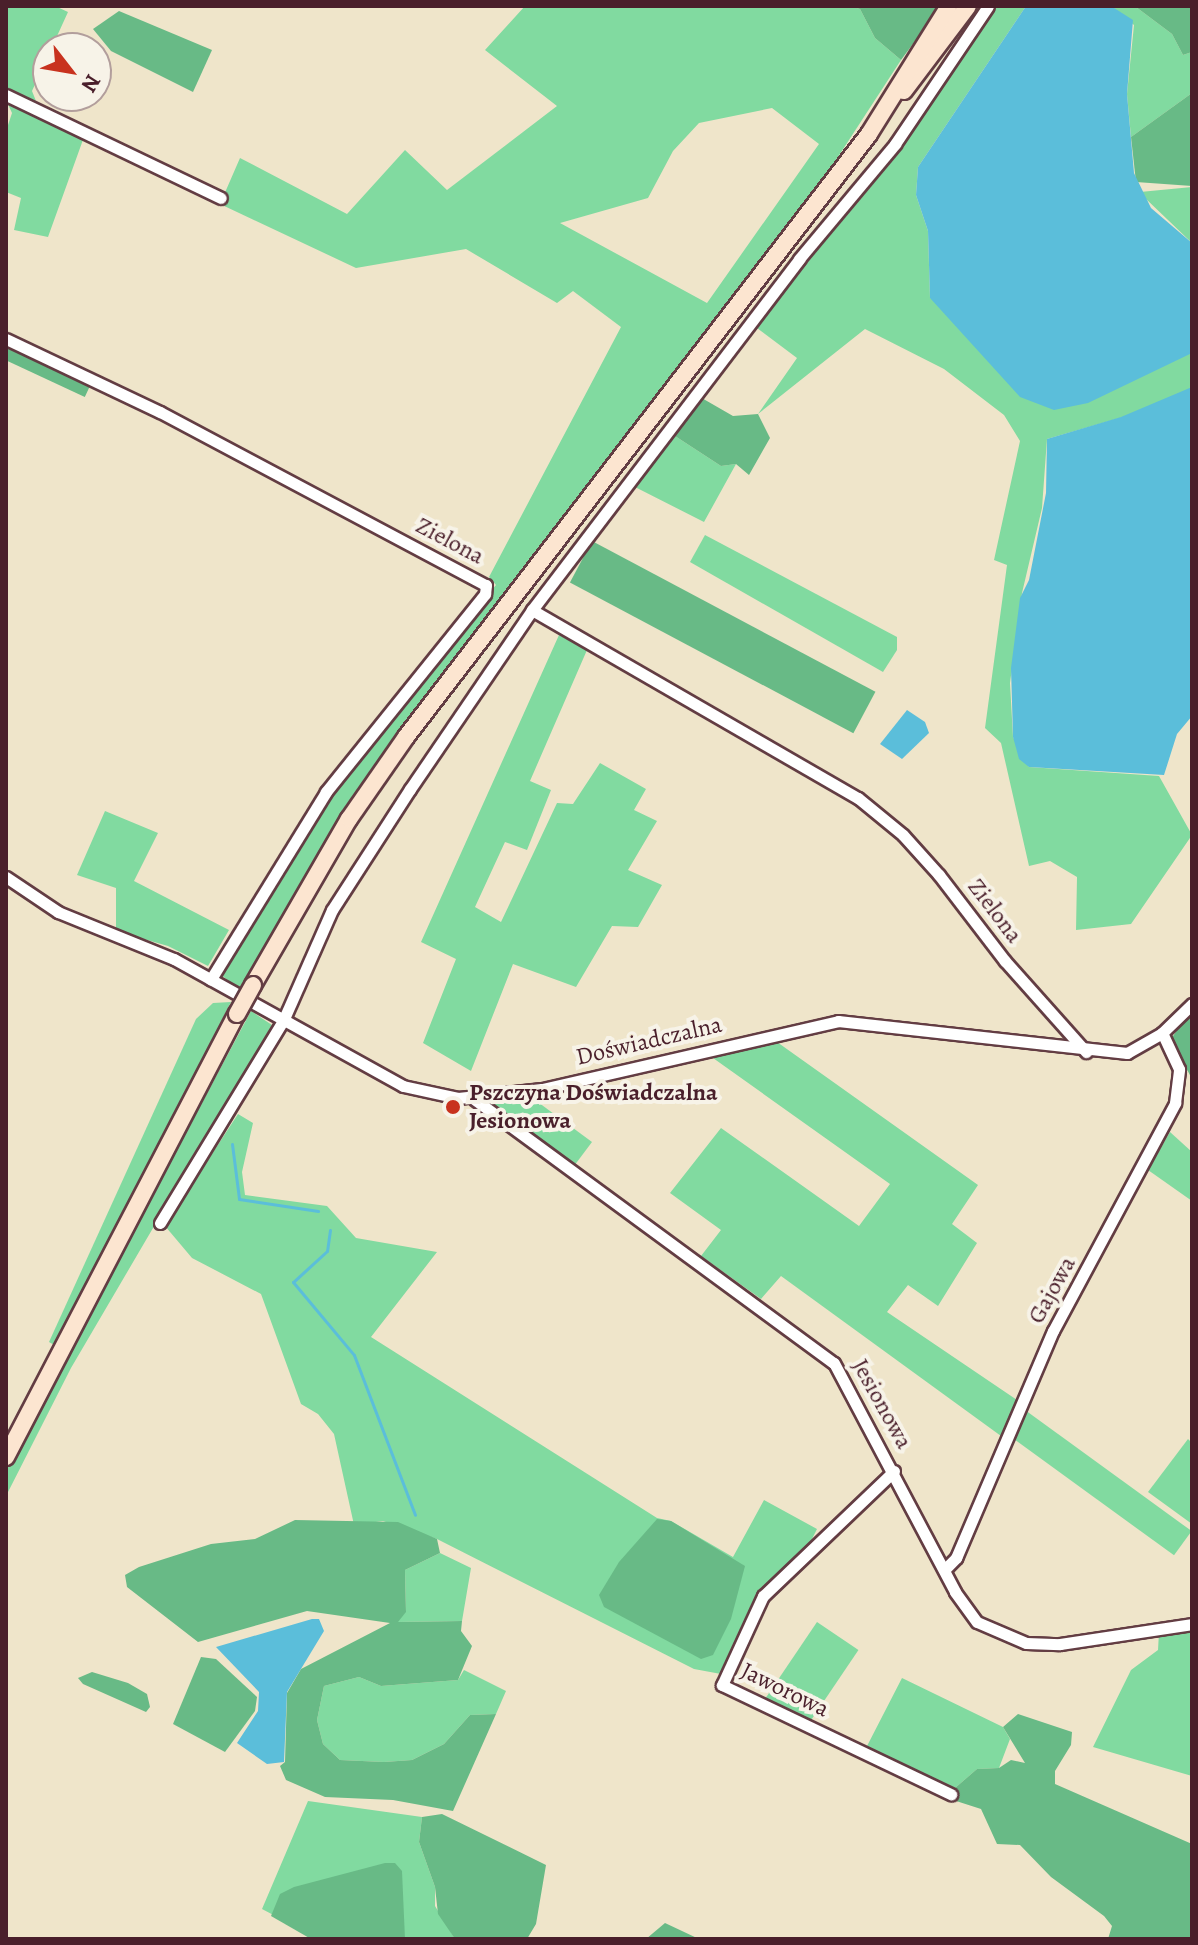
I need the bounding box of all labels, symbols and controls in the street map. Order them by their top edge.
north arrow [32,32,112,112]
text: N [74,69,108,98]
street label: Zielona [411,511,489,571]
street label: Zielona [961,873,1029,949]
street label: Doświadczalna [573,1010,725,1072]
place label: Pszczyna Doświadczalna Jesionowa [469,1079,718,1135]
marker: Pszczyna Doświadczalna Jesionowa [444,1098,462,1116]
street label: Gajowa [1022,1251,1082,1329]
street label: Jesionowa [846,1354,918,1454]
street label: Jaworowa [736,1656,834,1724]

